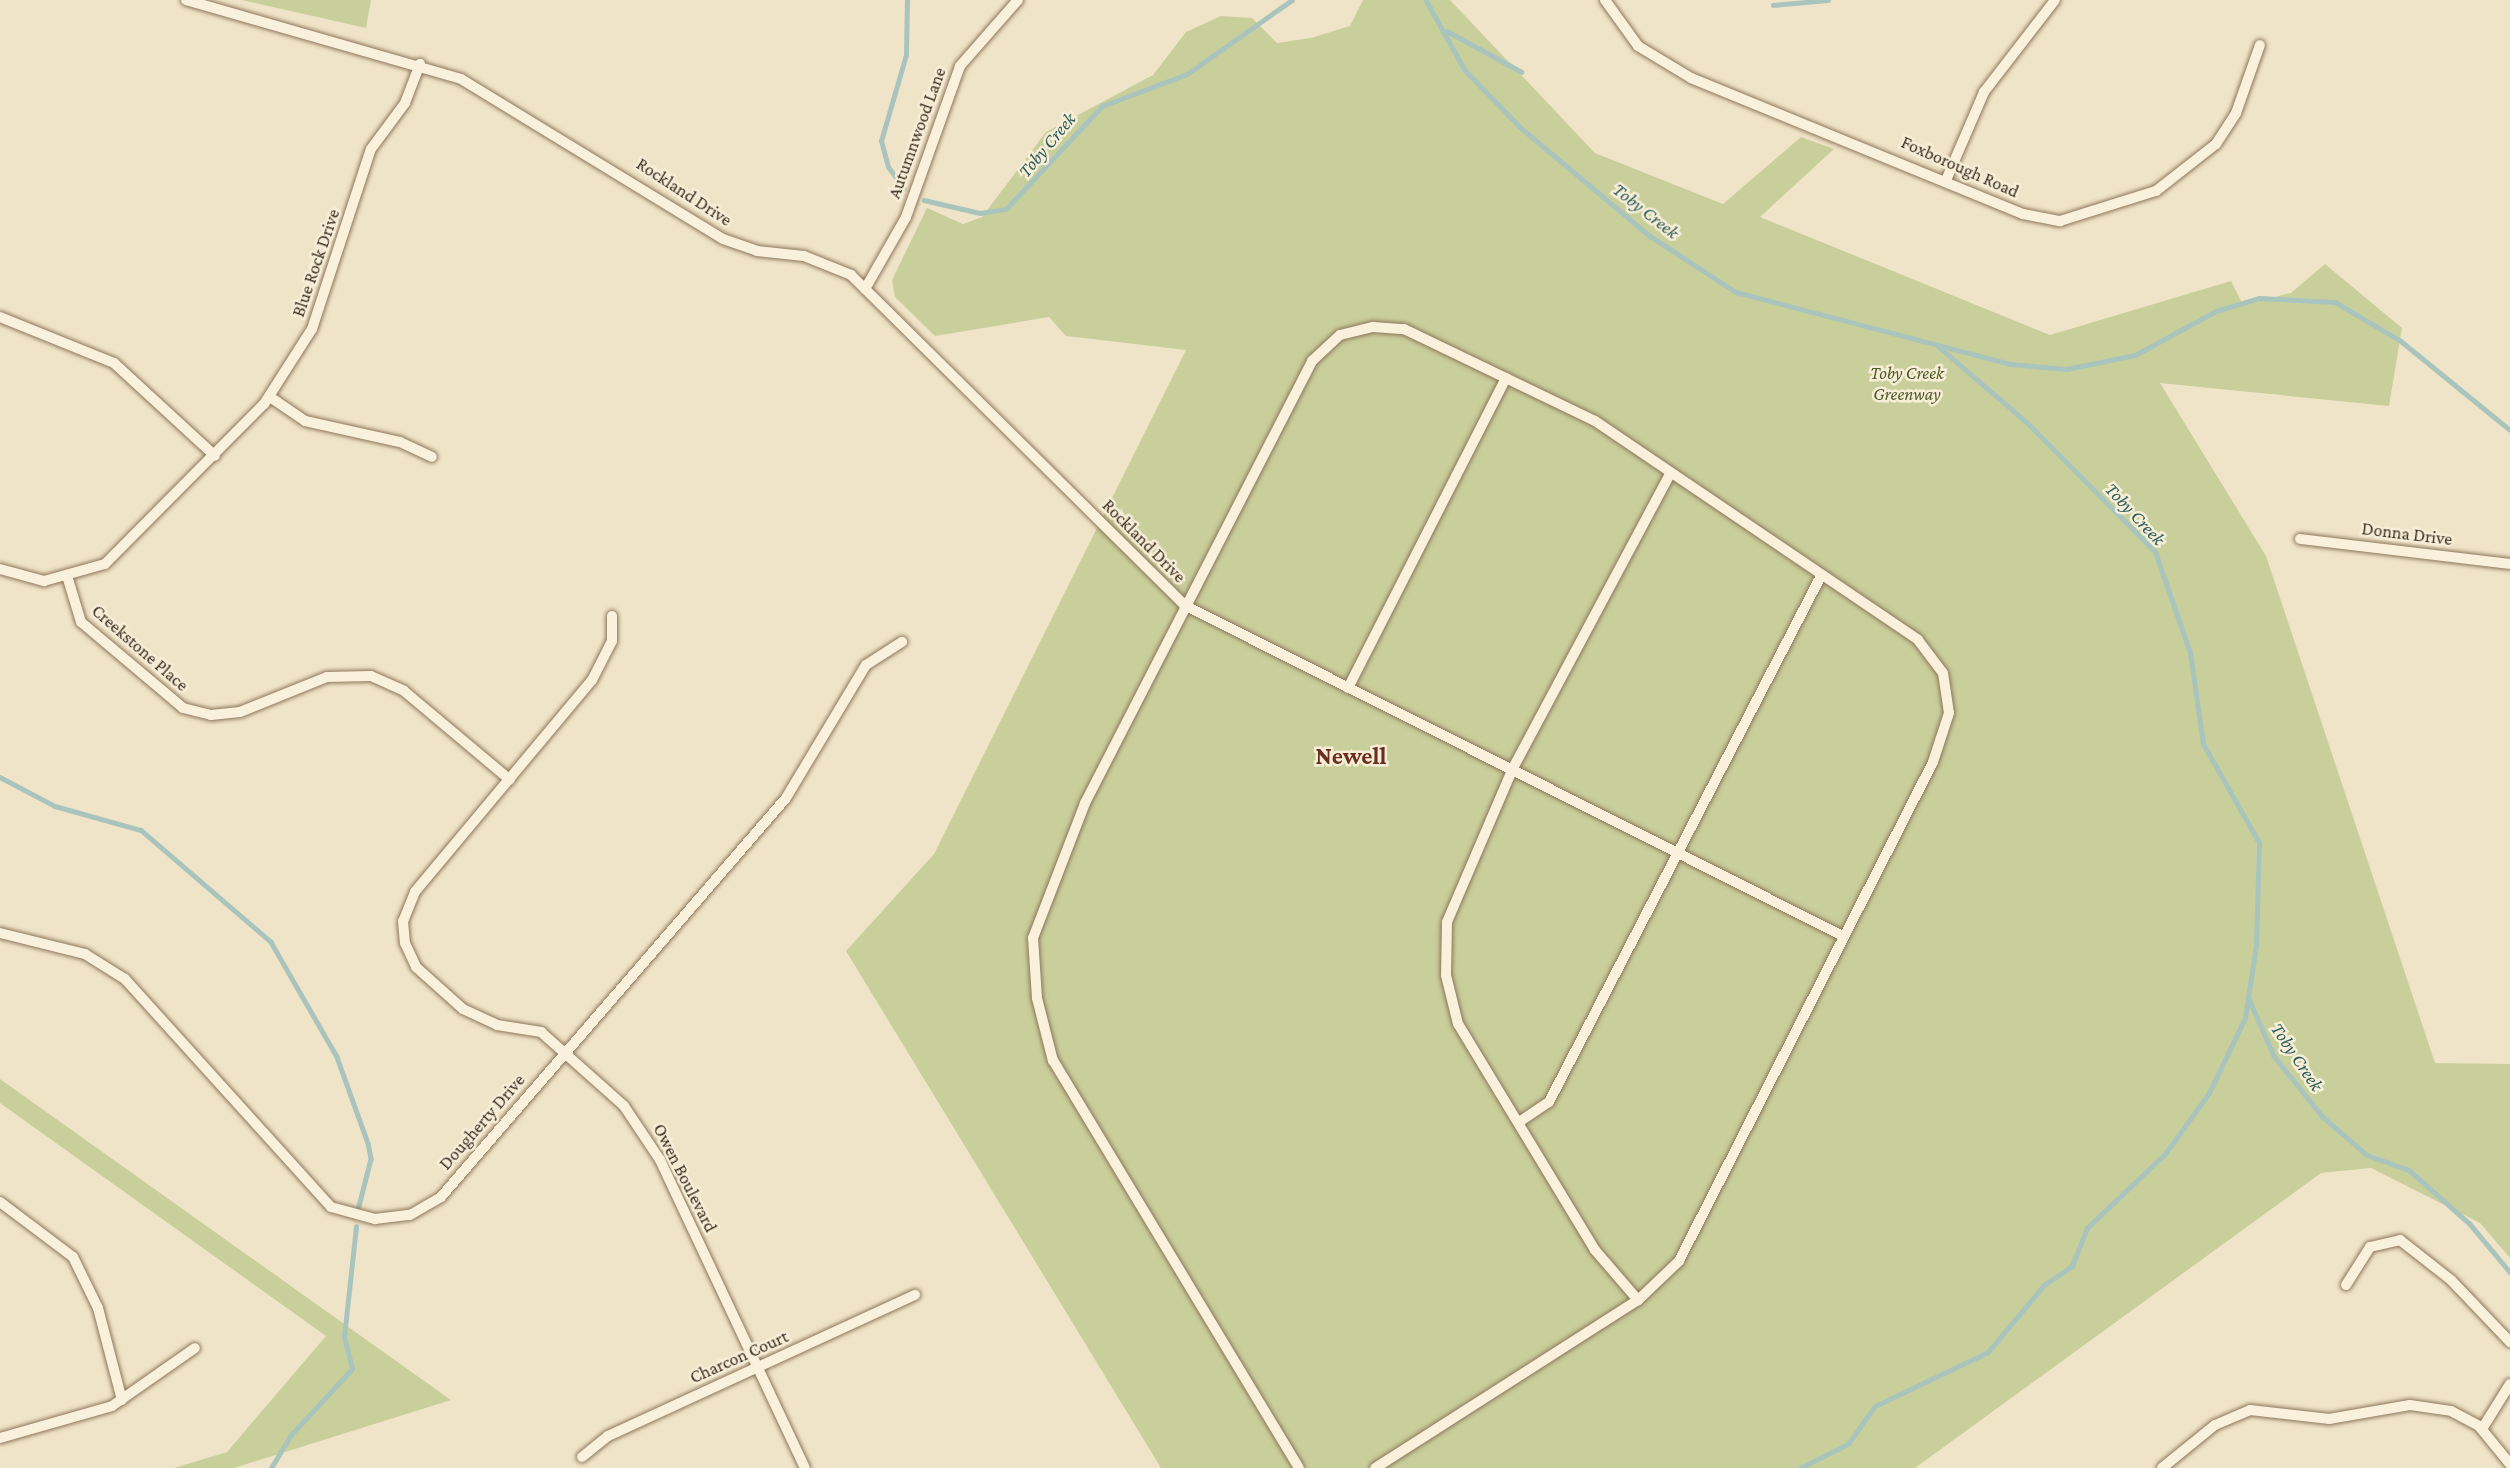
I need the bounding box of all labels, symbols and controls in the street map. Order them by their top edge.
street label: Autumnwood Lane [883,65,951,201]
water label: Toby Creek [1013,108,1081,182]
street label: Foxborough Road [1898,131,2022,203]
street label: Rockland Drive [632,153,736,231]
water label: Toby Creek [1608,178,1684,244]
street label: Blue Rock Drive [287,206,345,320]
park label: Toby Creek Greenway [1870,363,1944,406]
water label: Toby Creek [2100,478,2170,550]
street label: Rockland Drive [1098,495,1190,587]
street label: Donna Drive [2360,518,2454,550]
street label: Creekstone Place [87,600,193,696]
district label: Newell [1316,742,1386,770]
water label: Toby Creek [2266,1018,2328,1096]
street label: Dougherty Drive [435,1070,529,1174]
street label: Owen Boulevard [648,1120,722,1236]
street label: Charcon Court [686,1326,792,1388]

